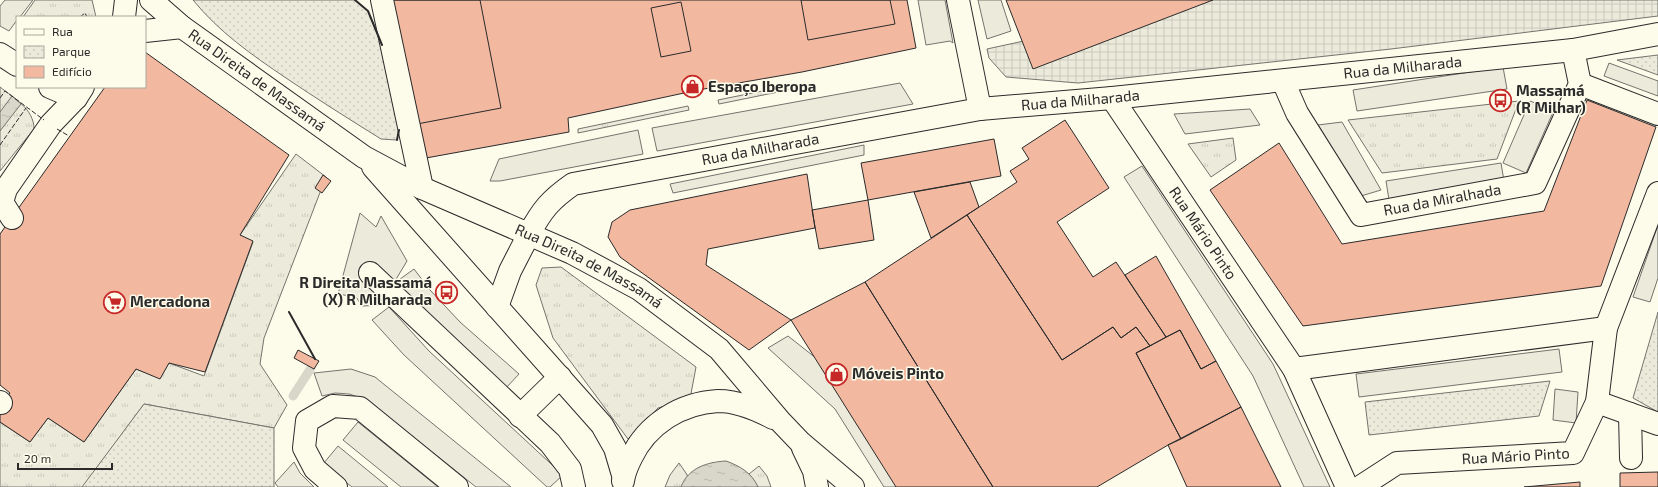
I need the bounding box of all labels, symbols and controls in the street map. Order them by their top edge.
legend [16,16,146,88]
text: Rua [52,24,73,38]
street label: Rua Direita de Massamá [185,24,329,135]
text: Parque [52,44,90,58]
street label: Rua da Milharada [1342,52,1463,82]
text: Edifício [52,64,92,78]
shop icon: Espaço Iberopa [680,74,706,100]
place label: Espaço Iberopa [708,77,816,97]
place label: Massamá (R Milhar) [1516,81,1586,116]
street label: Rua da Milharada [1020,85,1141,114]
bus stop icon: Massamá (R Milhar) [1488,87,1514,113]
street label: Rua da Milharada [700,129,820,168]
street label: Rua da Miralhada [1382,179,1502,219]
street label: Rua Mário Pinto [1166,183,1241,283]
street label: Rua Direita de Massamá [513,219,667,312]
place label: R Direita Massamá (X) R Milharada [299,273,432,308]
bus stop icon: R Direita Massamá (X) R Milharada [434,279,460,305]
supermarket icon: Mercadona [102,289,128,315]
place label: Mercadona [130,292,210,310]
shop icon: Móveis Pinto [824,361,850,387]
place label: Móveis Pinto [852,364,944,382]
street label: Rua Mário Pinto [1461,443,1570,467]
scale bar [18,445,112,471]
text: 20 m [24,451,51,465]

